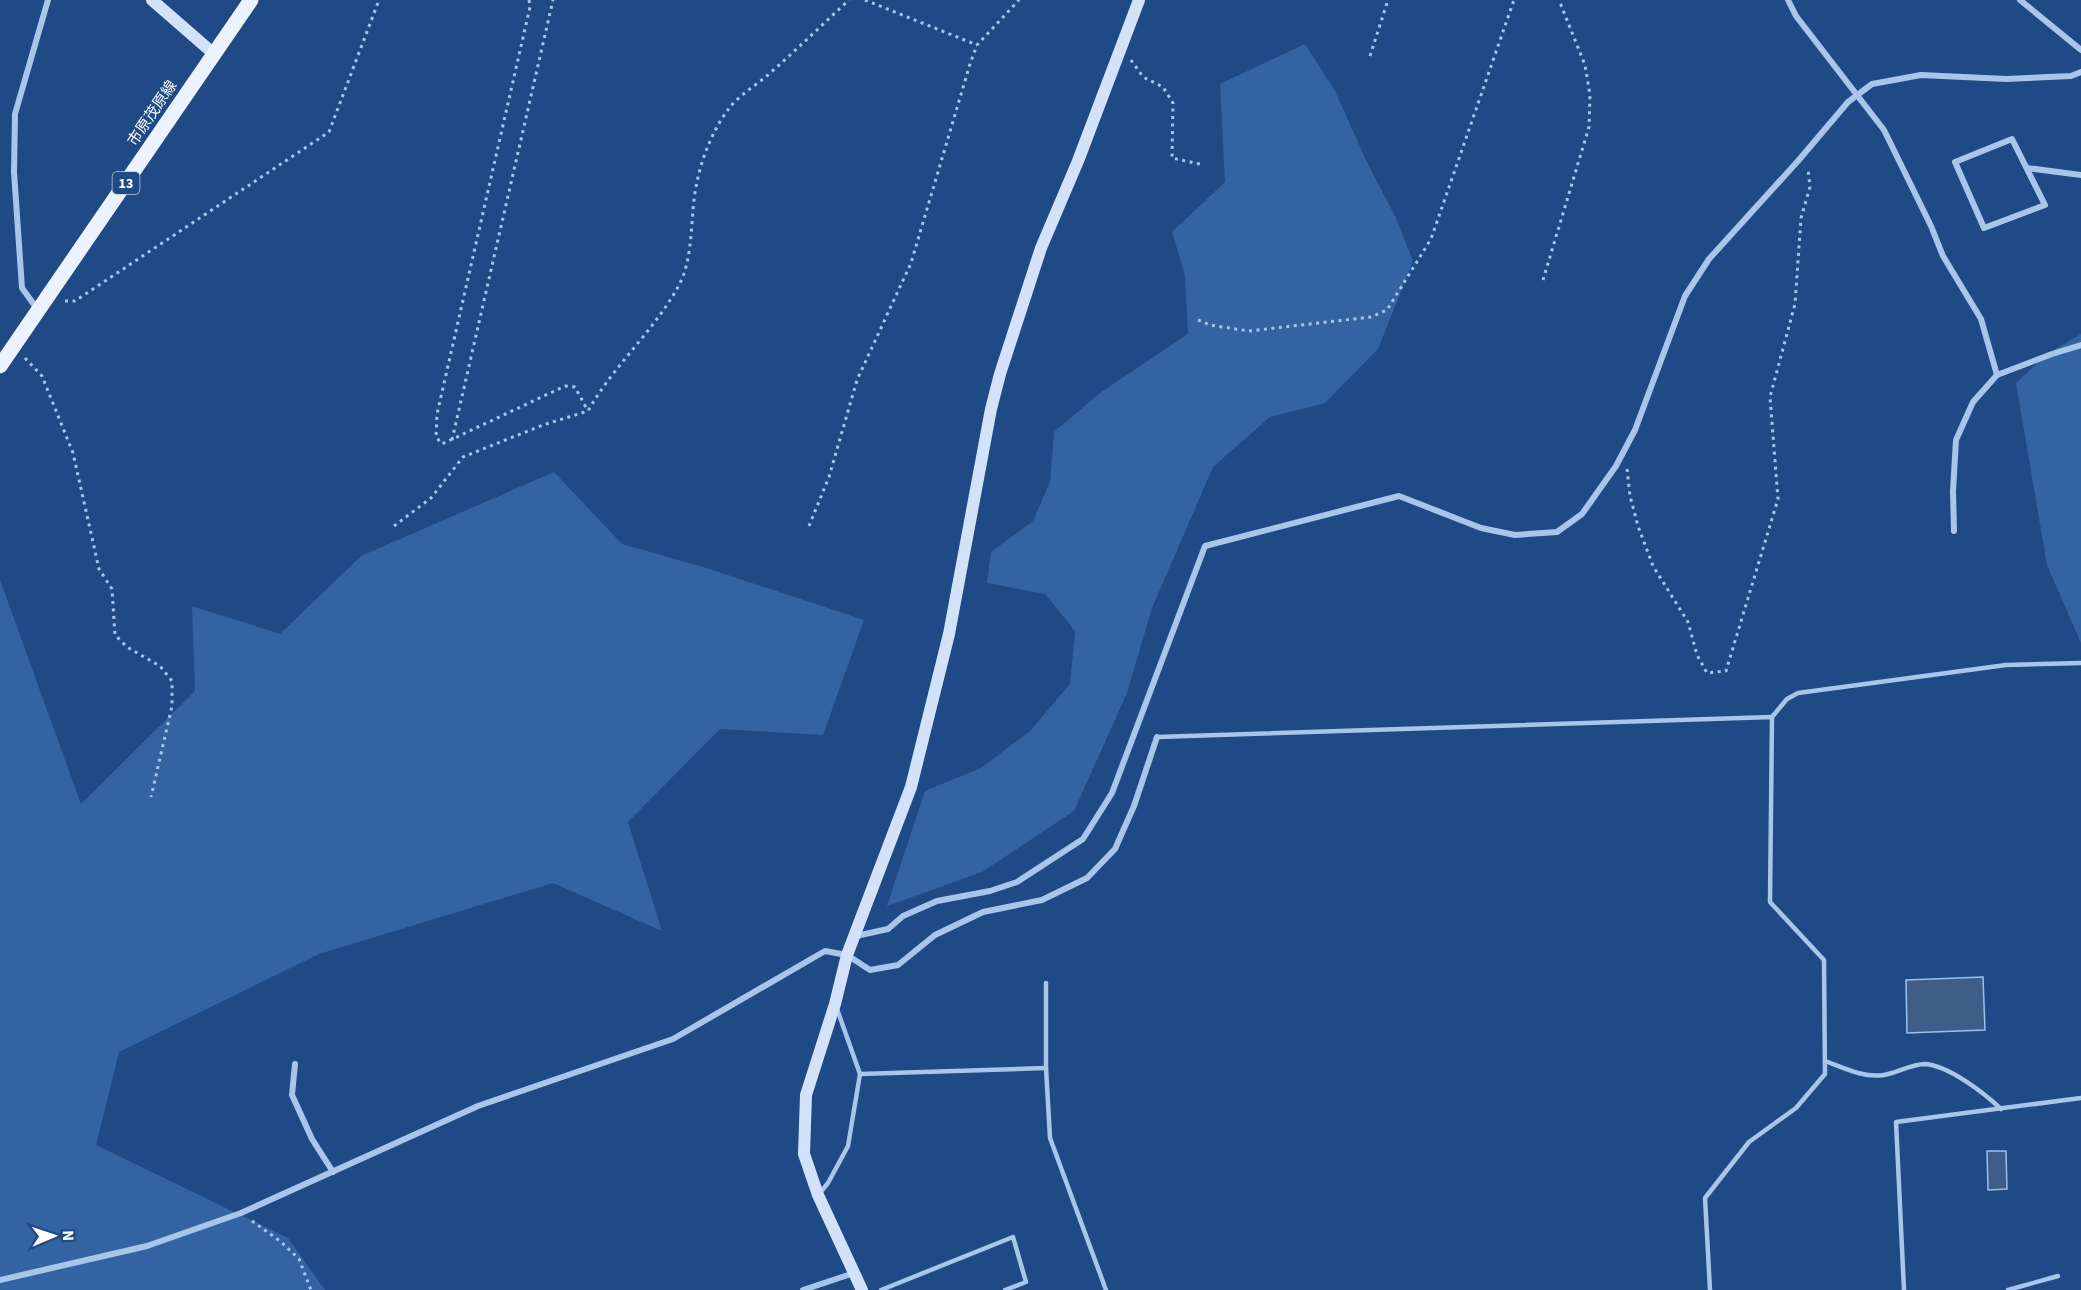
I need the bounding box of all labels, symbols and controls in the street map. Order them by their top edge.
street label: 市原茂原線 [123,76,182,150]
road number: 13 [112,172,140,194]
north arrow [24,1206,84,1266]
text: N [57,1230,79,1241]

